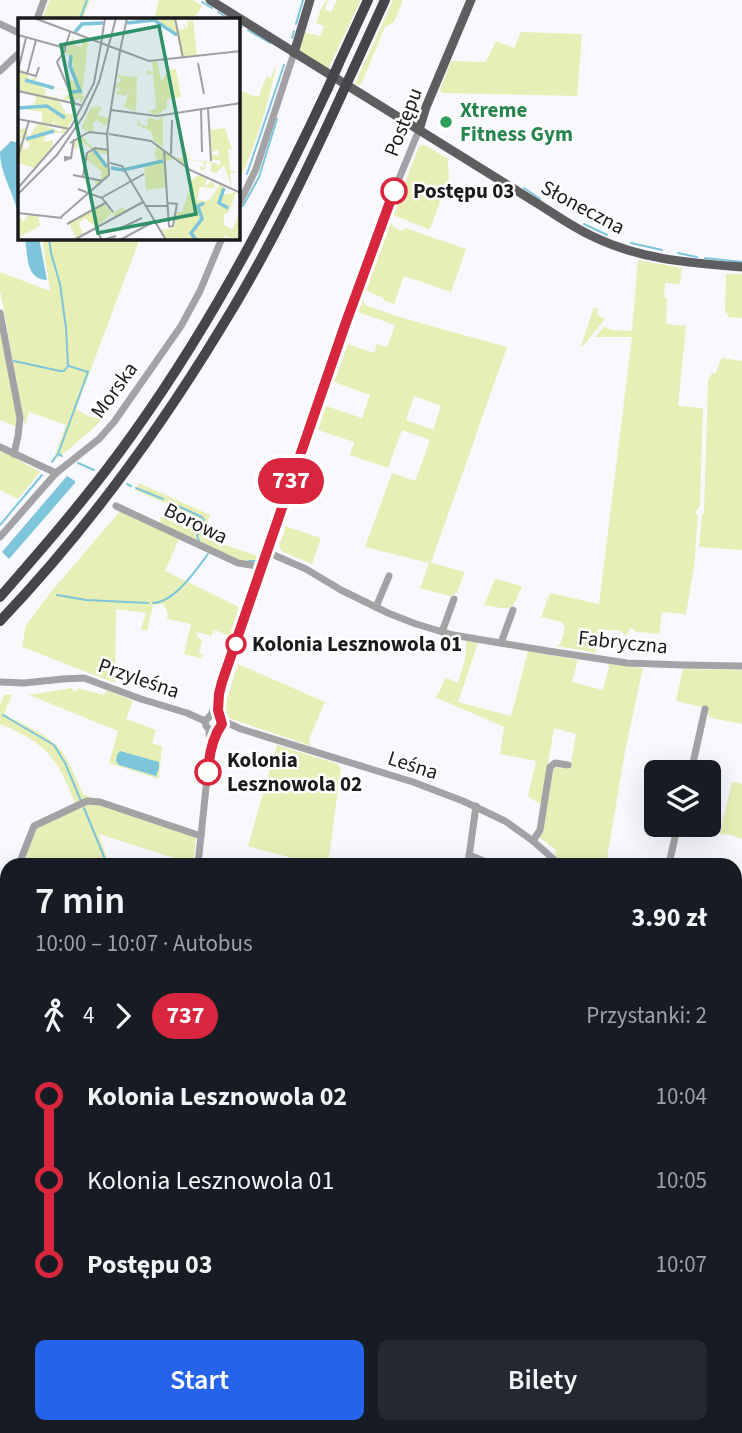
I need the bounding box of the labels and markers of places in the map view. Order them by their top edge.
place label: Xtreme Fitness Gym [460,95,573,149]
marker: Xtreme Fitness Gym [438,114,454,130]
place label: Postępu 03 [413,176,514,206]
marker: Postępu 03 [381,178,407,204]
place label: Kolonia Lesznowola 01 [252,629,462,659]
marker: Kolonia Lesznowola 01 [226,634,246,654]
place label: Kolonia Lesznowola 02 [227,745,362,799]
marker: Kolonia Lesznowola 02 [195,759,221,785]

